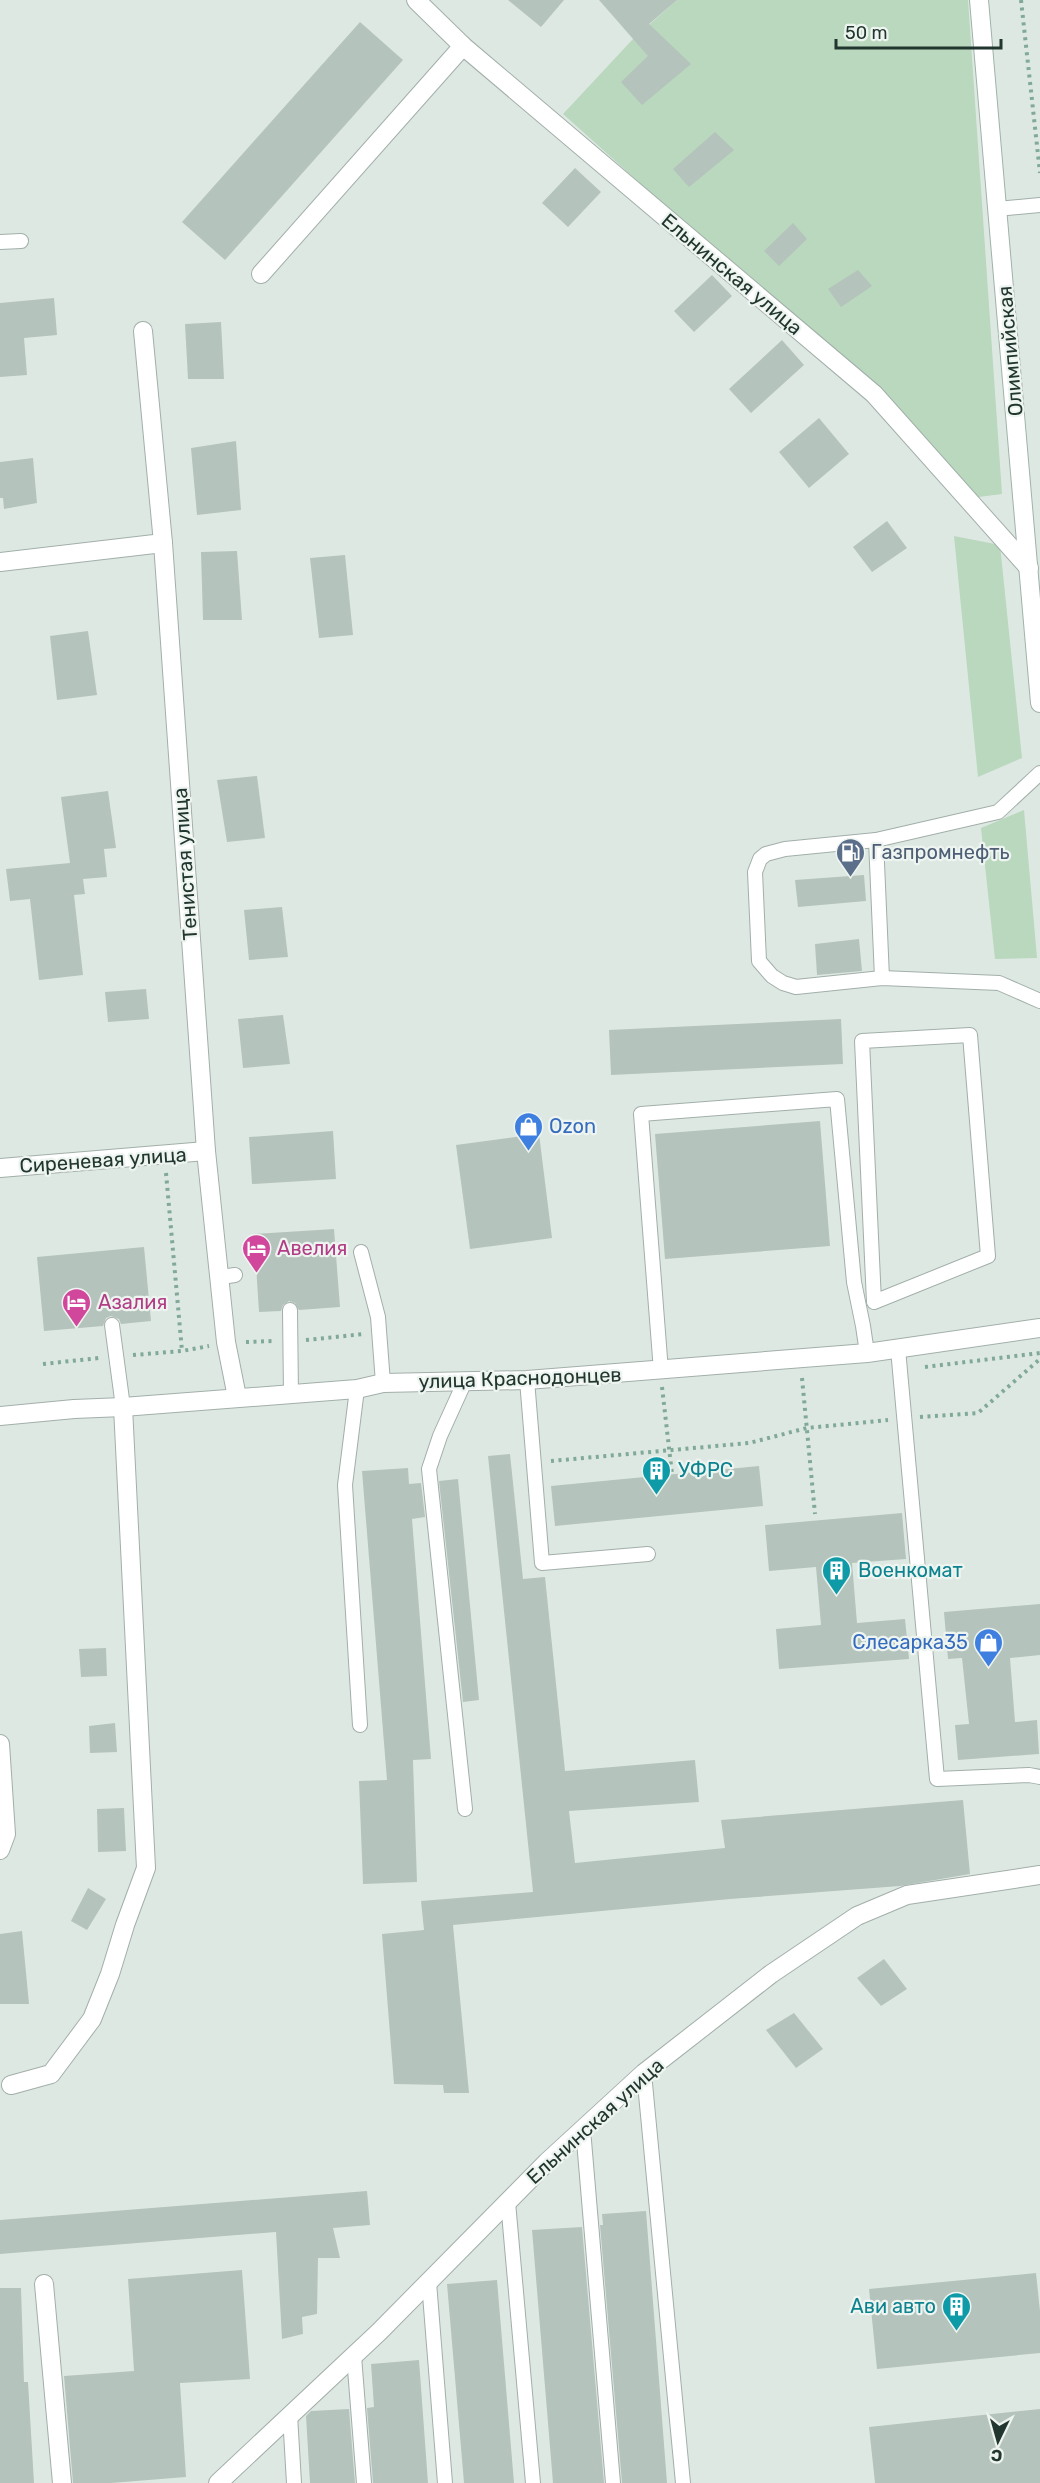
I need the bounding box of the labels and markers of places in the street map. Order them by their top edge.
fuel station icon: Газпромнефть [834,836,866,878]
place label: Газпромнефть [871,840,1010,864]
shop icon: Ozon [512,1110,544,1152]
place label: Ozon [549,1114,596,1138]
hotel icon: Авелия [240,1232,272,1274]
place label: Авелия [277,1236,347,1260]
hotel icon: Азалия [61,1286,93,1328]
place label: Азалия [98,1290,167,1314]
building icon: УФРС [641,1454,673,1496]
place label: УФРС [678,1458,733,1482]
building icon: Военкомат [821,1554,853,1596]
place label: Военкомат [858,1558,963,1582]
shop icon: Слесарка35 [973,1626,1005,1668]
place label: Слесарка35 [852,1630,968,1654]
building icon: Ави авто [941,2290,973,2332]
place label: Ави авто [850,2294,936,2318]

